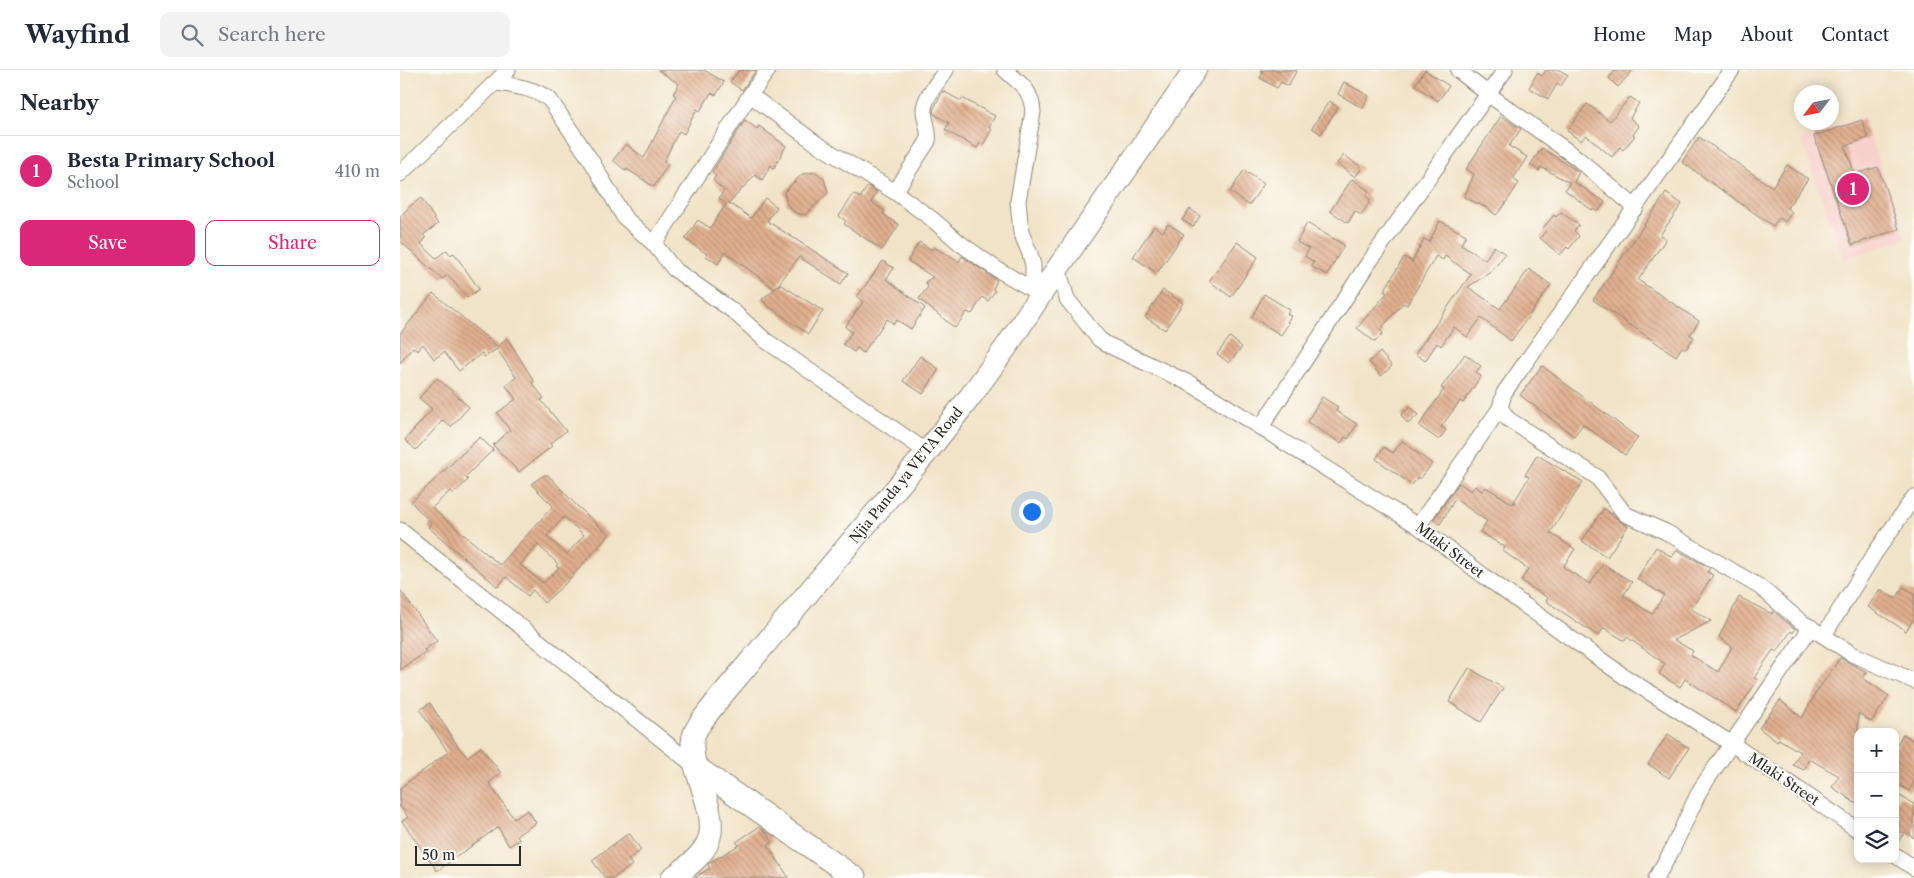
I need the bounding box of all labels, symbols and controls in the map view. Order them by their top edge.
search box [160,12,510,57]
text: Wayfind [25,20,130,49]
icon: search [178,21,206,49]
text: Search here [218,23,326,46]
text: Home [1593,24,1646,46]
text: Map [1674,24,1712,46]
text: About [1740,24,1793,46]
text: Contact [1821,24,1889,46]
north arrow [1794,85,1839,130]
text: Nearby [20,90,99,115]
text: Besta Primary School [67,149,275,172]
text: 1 [32,161,40,181]
text: 410 m [335,161,380,181]
pin: 1 [1837,170,1869,208]
text: School [67,172,119,192]
button: Save [20,220,195,266]
button: Share [205,220,380,266]
street label: Njia Panda ya VETA Road [845,403,967,547]
your location [1019,499,1045,525]
street label: Mlaki Street [1412,518,1488,582]
map controls [1854,728,1899,863]
button: + [1854,728,1899,773]
street label: Mlaki Street [1745,749,1823,809]
button: − [1854,773,1899,818]
button: layers [1854,818,1899,863]
scale bar [415,843,521,866]
text: 50 m [422,846,455,864]

